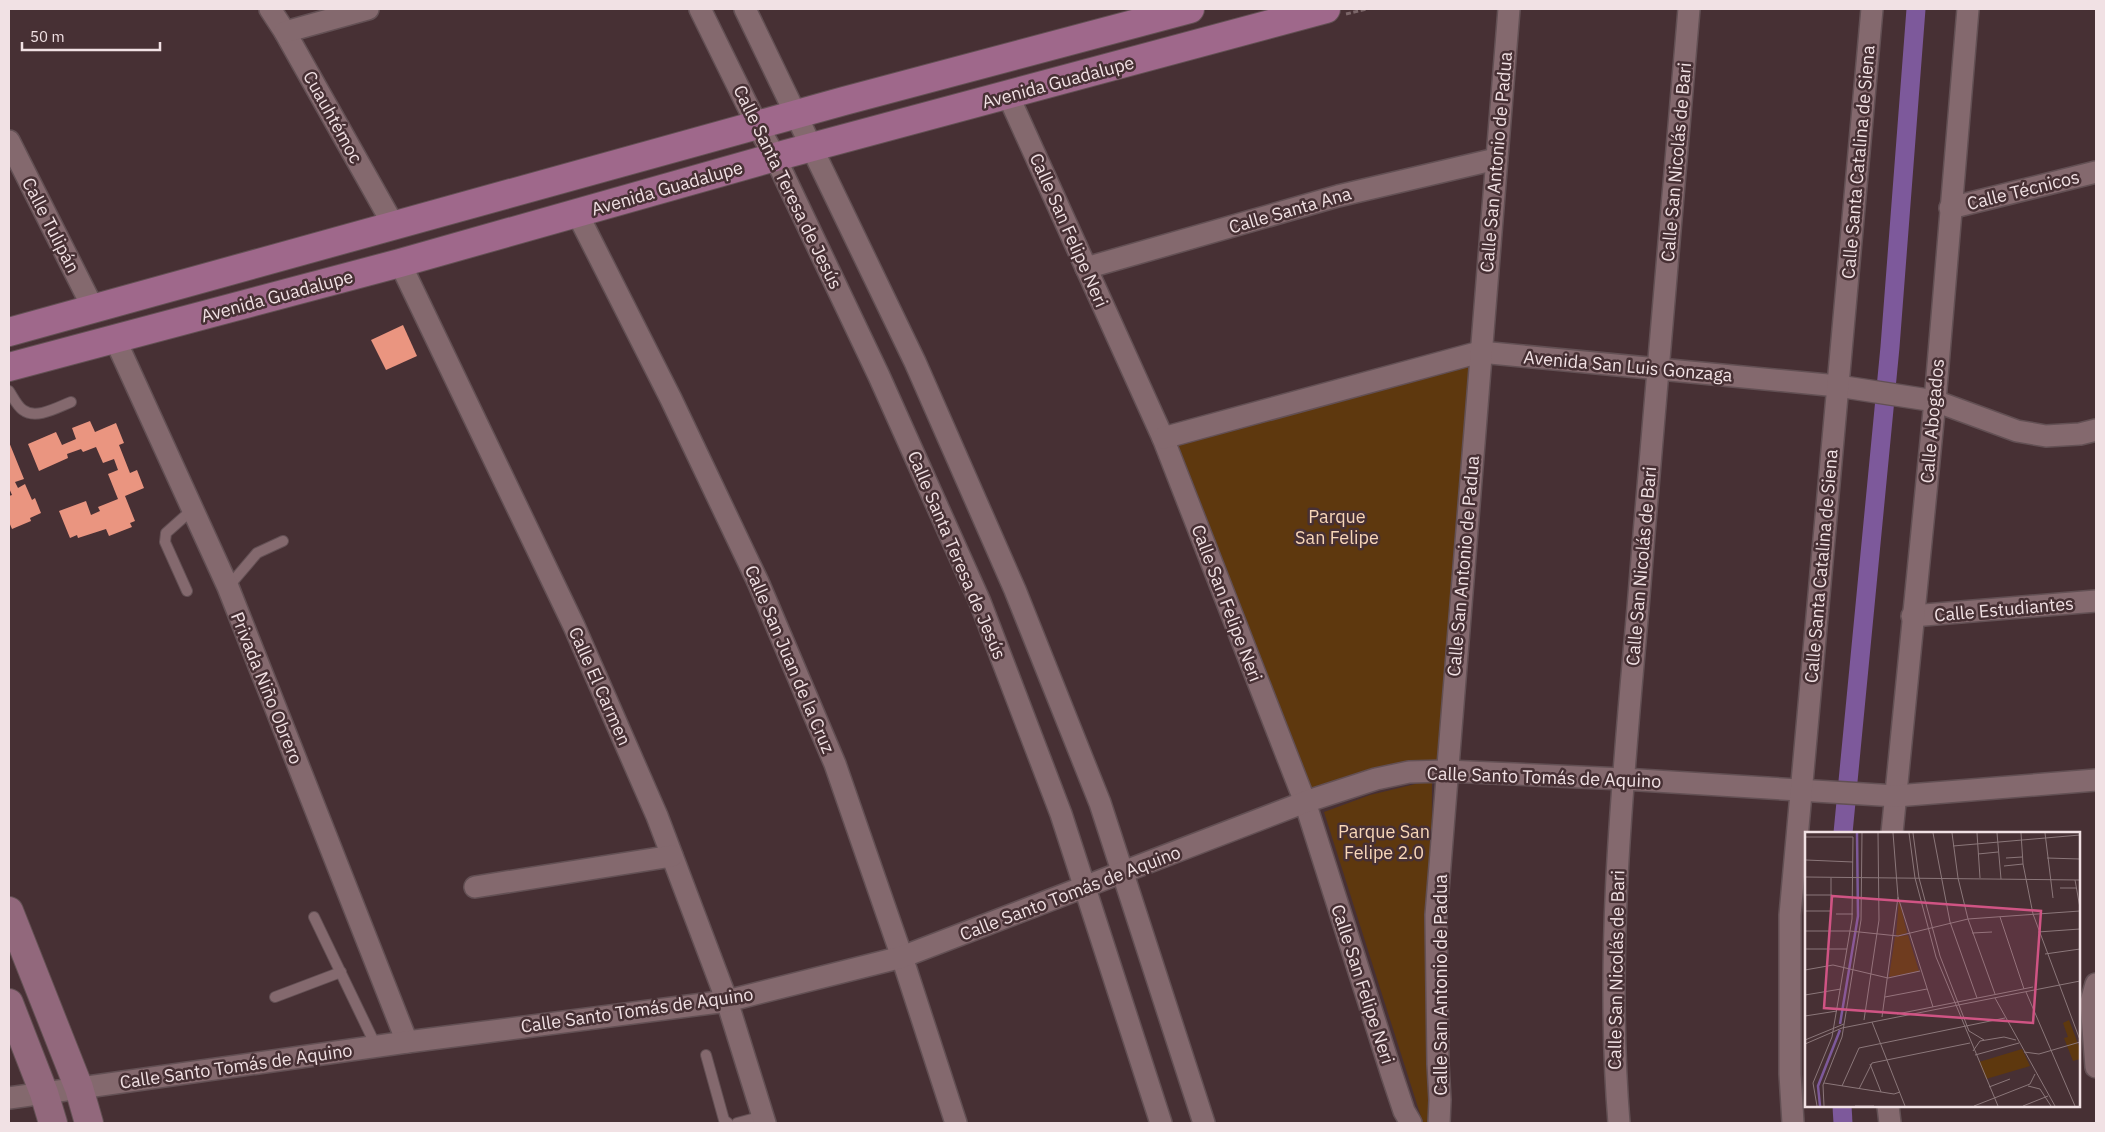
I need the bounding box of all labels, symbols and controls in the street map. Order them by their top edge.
scale bar [22,20,160,52]
text: 50 m [30,27,65,46]
street label: Calle Santa Catalina de Siena [1836,44,1880,280]
street label: Calle San Antonio de Padua [1475,50,1517,273]
street label: Avenida Guadalupe [979,51,1137,113]
street label: Calle San Nicolás de Bari [1656,61,1696,263]
street label: Cuauhtémoc [298,67,368,167]
street label: Calle Santa Teresa de Jesús [728,81,848,293]
street label: Calle San Felipe Neri [1025,149,1113,311]
street label: Avenida Guadalupe [589,155,746,221]
street label: Calle Técnicos [1964,165,2082,215]
street label: Calle Tulipán [17,173,85,277]
street label: Calle Santa Ana [1226,181,1354,238]
street label: Avenida Guadalupe [198,265,356,327]
street label: Avenida San Luis Gonzaga [1523,345,1734,387]
street label: Calle Abogados [1915,358,1949,484]
street label: Calle Santa Teresa de Jesús [903,447,1011,663]
street label: Calle Santa Catalina de Siena [1799,448,1843,684]
street label: Calle San Antonio de Padua [1442,454,1484,677]
street label: Calle San Nicolás de Bari [1621,465,1661,667]
park label: Parque San Felipe [1295,505,1379,549]
street label: Calle San Felipe Neri [1186,521,1268,685]
street label: Calle San Juan de la Cruz [740,561,840,757]
street label: Calle Estudiantes [1933,591,2075,627]
street label: Privada Niño Obrero [226,608,308,768]
street label: Calle El Carmen [564,623,636,749]
street label: Calle Santo Tomás de Aquino [1426,761,1662,793]
park label: Parque San Felipe 2.0 [1338,820,1430,864]
inset map [1805,832,2080,1107]
street label: Calle Santo Tomás de Aquino [956,840,1184,946]
street label: Calle San Nicolás de Bari [1603,870,1629,1070]
street label: Calle San Antonio de Padua [1429,874,1452,1096]
street label: Calle San Felipe Neri [1326,901,1400,1067]
street label: Calle Santo Tomás de Aquino [519,982,755,1038]
street label: Calle Santo Tomás de Aquino [118,1038,354,1094]

